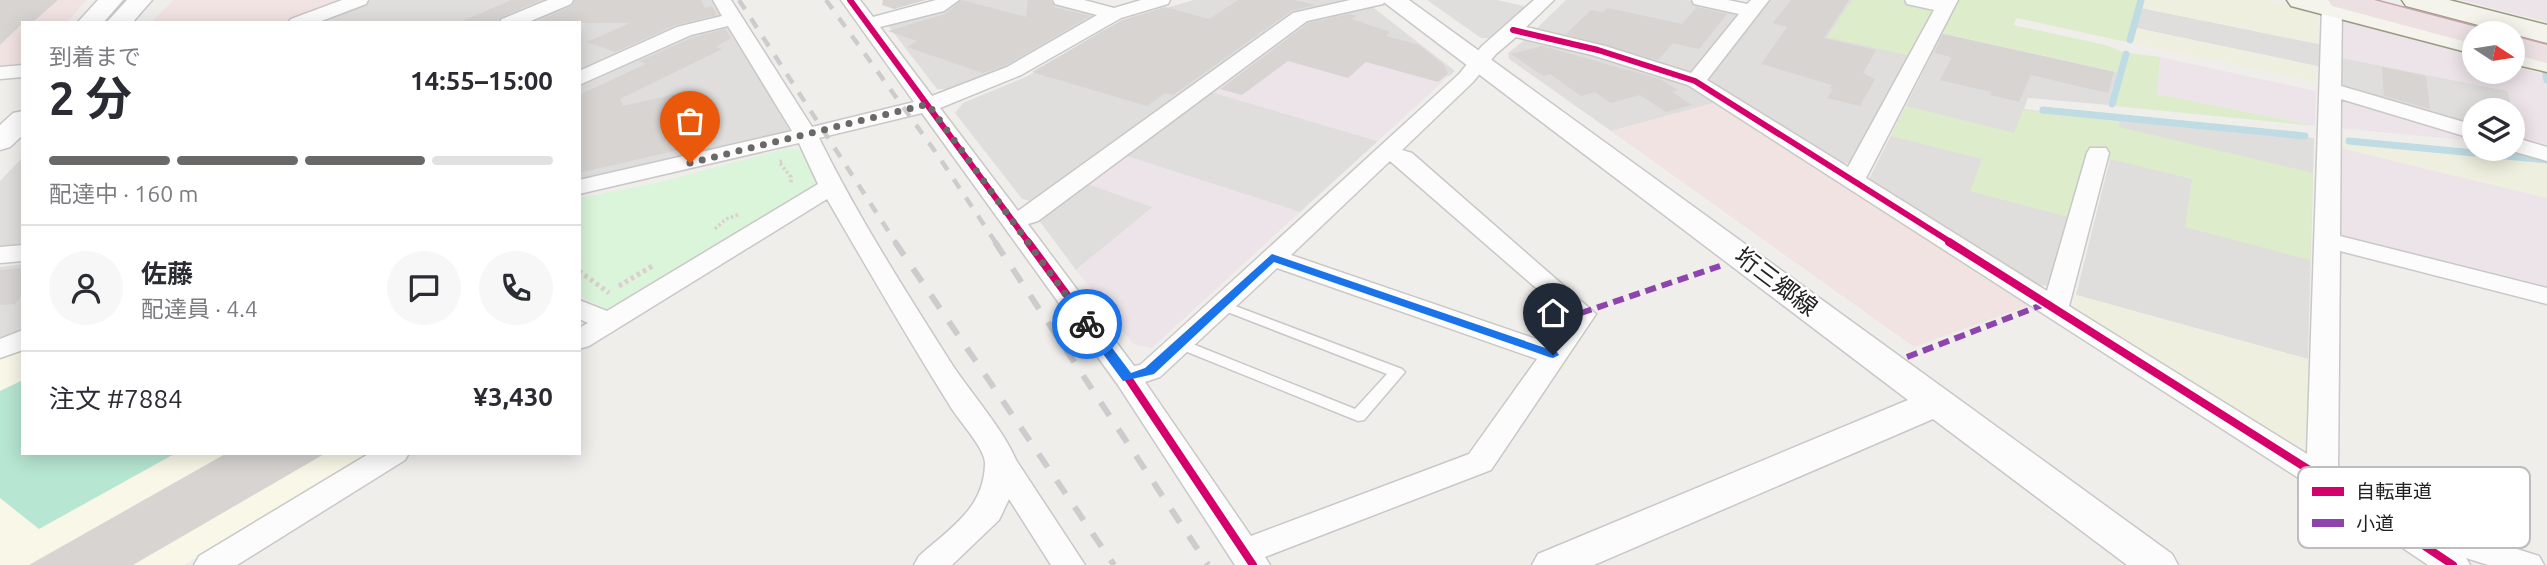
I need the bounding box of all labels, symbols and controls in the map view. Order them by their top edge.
north arrow [2462,21,2525,84]
map controls [2462,21,2525,161]
text: 到着まで [49,44,141,69]
text: 14:55–15:00 [410,66,553,95]
text: 2 分 [49,72,132,124]
pin [660,91,720,163]
button: layers [2462,98,2525,161]
icon: bag [671,102,709,140]
text: 配達中 · 160 m [49,181,198,206]
street label: 垳三郷線 [1730,242,1823,321]
button: person [49,251,123,325]
button: chat [387,251,461,325]
button: phone [479,251,553,325]
text: 佐藤 [141,259,193,288]
pin [1523,283,1583,355]
courier [1052,289,1122,359]
icon: home [1534,294,1572,332]
text: 配達員 · 4.4 [141,296,258,321]
icon: bike [1068,305,1106,343]
text: ¥3,430 [473,382,553,411]
text: 注文 #7884 [49,384,183,413]
legend [2298,467,2530,548]
text: 自転車道 [2356,480,2432,502]
text: 小道 [2356,512,2394,534]

